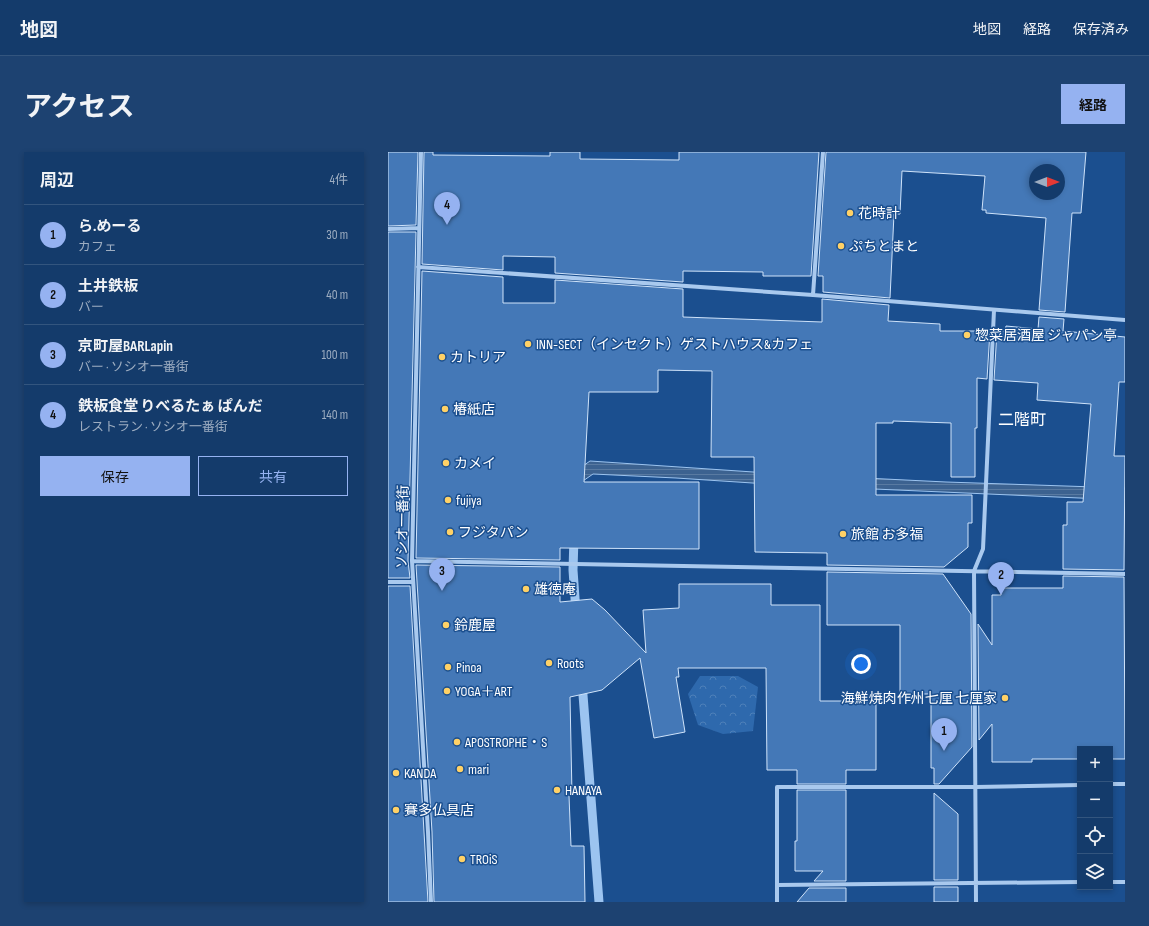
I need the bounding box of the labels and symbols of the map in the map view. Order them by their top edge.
north arrow [1029,164,1065,200]
pin: 4 [434,192,460,225]
place label: 花時計 [858,205,900,222]
marker: 花時計 [845,208,855,218]
place label: ぷちとまと [849,238,919,255]
marker: ぷちとまと [836,241,846,251]
place label: 惣菜居酒屋 ジャパン亭 [975,327,1117,344]
marker: 惣菜居酒屋 ジャパン亭 [962,330,972,340]
place label: INN-SECT（インセクト）ゲストハウス&カフェ [536,336,813,353]
marker: INN-SECT（インセクト）ゲストハウス&カフェ [523,339,533,349]
place label: カトリア [450,349,506,366]
marker: カトリア [437,352,447,362]
place label: 椿紙店 [453,401,495,418]
marker: 椿紙店 [440,404,450,414]
district label: 二階町 [998,411,1046,430]
place label: カメイ [454,455,496,472]
marker: カメイ [441,458,451,468]
street label: ソシオ一番街 [393,485,412,569]
place label: fujiya [456,492,482,509]
marker: fujiya [443,495,453,505]
place label: フジタパン [458,524,528,541]
place label: 旅館 お多福 [851,526,923,543]
marker: フジタパン [445,527,455,537]
marker: 旅館 お多福 [838,529,848,539]
pin: 3 [429,558,455,591]
pin: 2 [988,562,1014,595]
place label: 雄徳庵 [534,581,576,598]
marker: 雄徳庵 [521,584,531,594]
place label: 鈴鹿屋 [454,617,496,634]
marker: 鈴鹿屋 [441,620,451,630]
your location [851,654,871,674]
place label: Roots [557,655,584,672]
marker: Roots [544,658,554,668]
place label: Pinoa [456,659,482,676]
marker: Pinoa [443,662,453,672]
place label: YOGA＋ART [455,683,513,700]
marker: YOGA＋ART [442,686,452,696]
place label: 海鮮焼肉作州七厘 七厘家 [841,690,997,707]
marker: 海鮮焼肉作州七厘 七厘家 [1000,693,1010,703]
pin: 1 [931,718,957,751]
place label: APOSTROPHE・S [464,734,547,751]
marker: APOSTROPHE・S [452,737,462,747]
place label: mari [468,761,489,778]
marker: mari [455,764,465,774]
place label: KANDA [404,765,437,782]
marker: KANDA [391,768,401,778]
place label: HANAYA [565,782,603,799]
marker: HANAYA [552,785,562,795]
place label: 賽多仏具店 [404,802,474,819]
marker: 賽多仏具店 [391,805,401,815]
place label: TROiS [470,851,498,868]
marker: TROiS [457,854,467,864]

